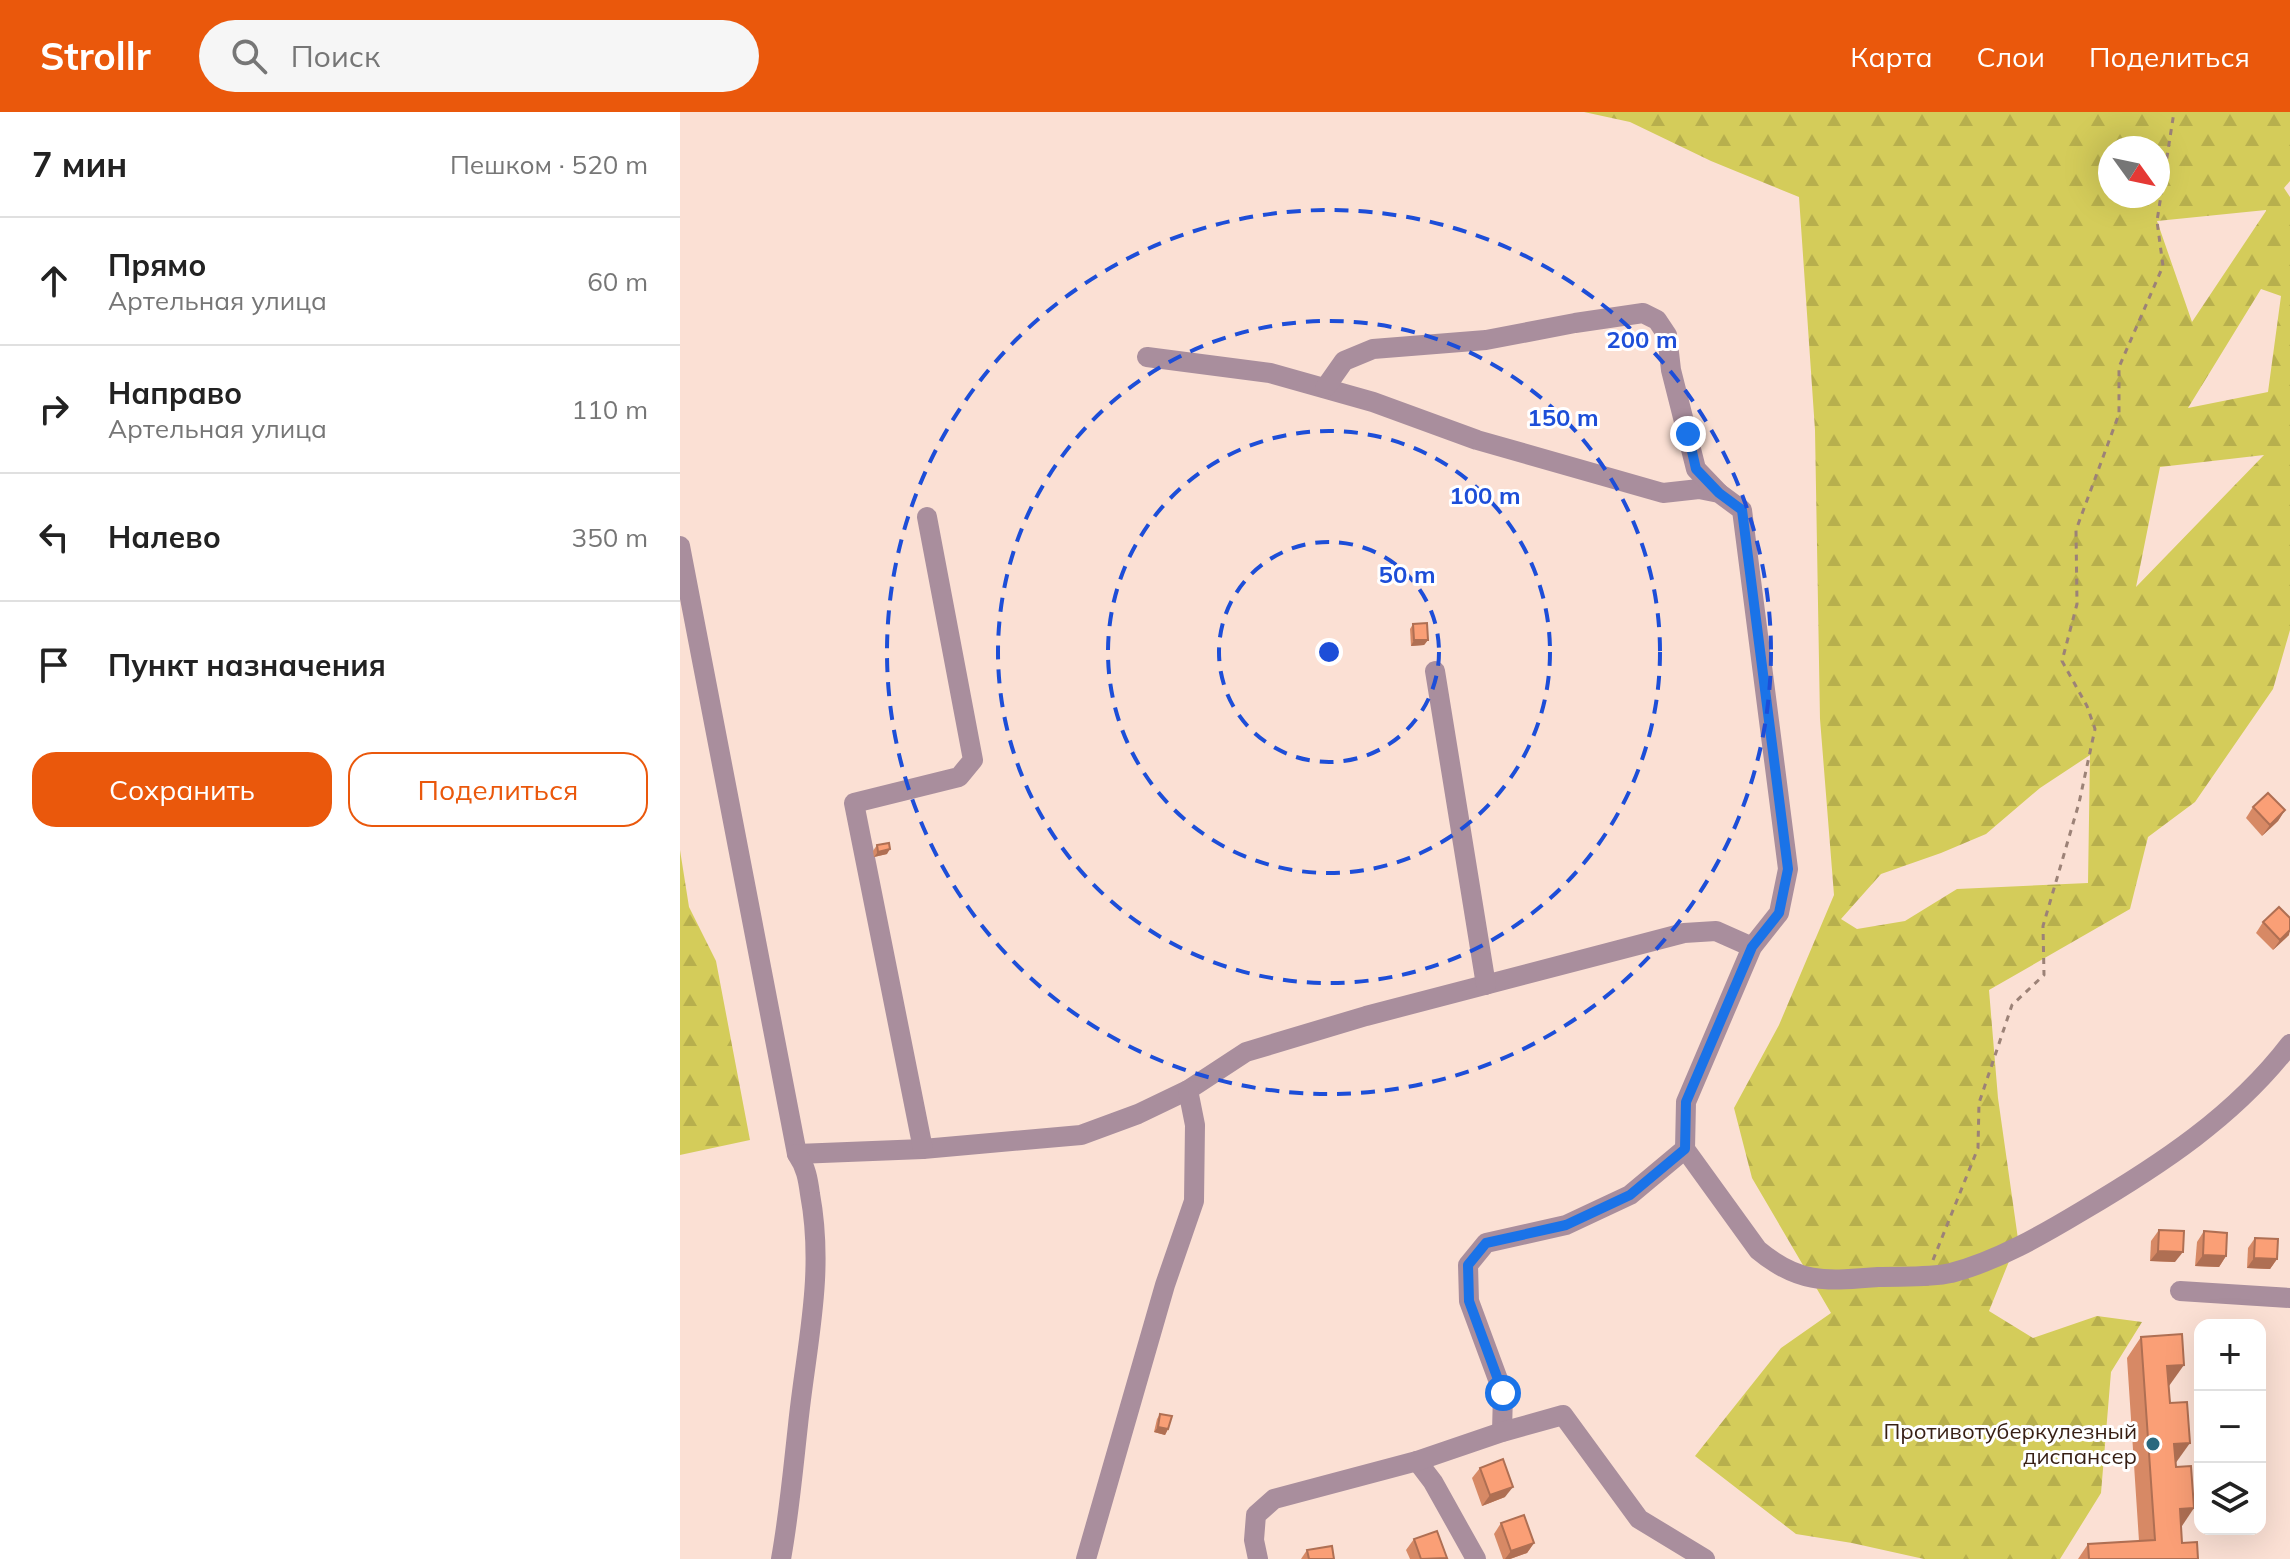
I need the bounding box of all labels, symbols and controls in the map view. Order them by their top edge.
search box [199,20,759,92]
text: Strollr [40,32,151,80]
icon: search [227,34,271,78]
text: Поиск [291,37,380,75]
text: Карта [1850,39,1933,74]
text: Слои [1977,39,2045,74]
text: Поделиться [2089,39,2250,74]
north arrow [2098,136,2170,208]
text: 7 мин [32,143,127,186]
text: Пешком · 520 m [450,148,648,181]
text: Прямо [108,246,206,284]
icon: ahead [32,259,76,303]
text: 60 m [587,265,648,298]
text: Артельная улица [108,284,327,317]
text: 200 m [1606,324,1678,354]
text: Направо [108,374,242,412]
icon: right [32,387,76,431]
text: 110 m [572,393,648,426]
text: 150 m [1527,402,1599,432]
text: Артельная улица [108,412,327,445]
route end [1670,416,1706,452]
text: 100 m [1449,480,1521,510]
icon: left [32,515,76,559]
text: Налево [108,518,221,556]
text: 350 m [572,521,648,554]
text: 50 m [1379,559,1435,589]
centre of rings [1315,638,1343,666]
icon: arrive [32,643,76,687]
text: Пункт назначения [108,646,386,684]
button: Сохранить [32,752,332,827]
button: Поделиться [348,752,648,827]
map controls [2194,1319,2266,1535]
button: + [2194,1319,2266,1391]
route start [1485,1375,1521,1411]
button: − [2194,1391,2266,1463]
place label: Противотуберкулезный диспансер [1883,1417,2137,1470]
marker: Противотуберкулезный диспансер [2144,1435,2162,1453]
button: layers [2194,1463,2266,1535]

